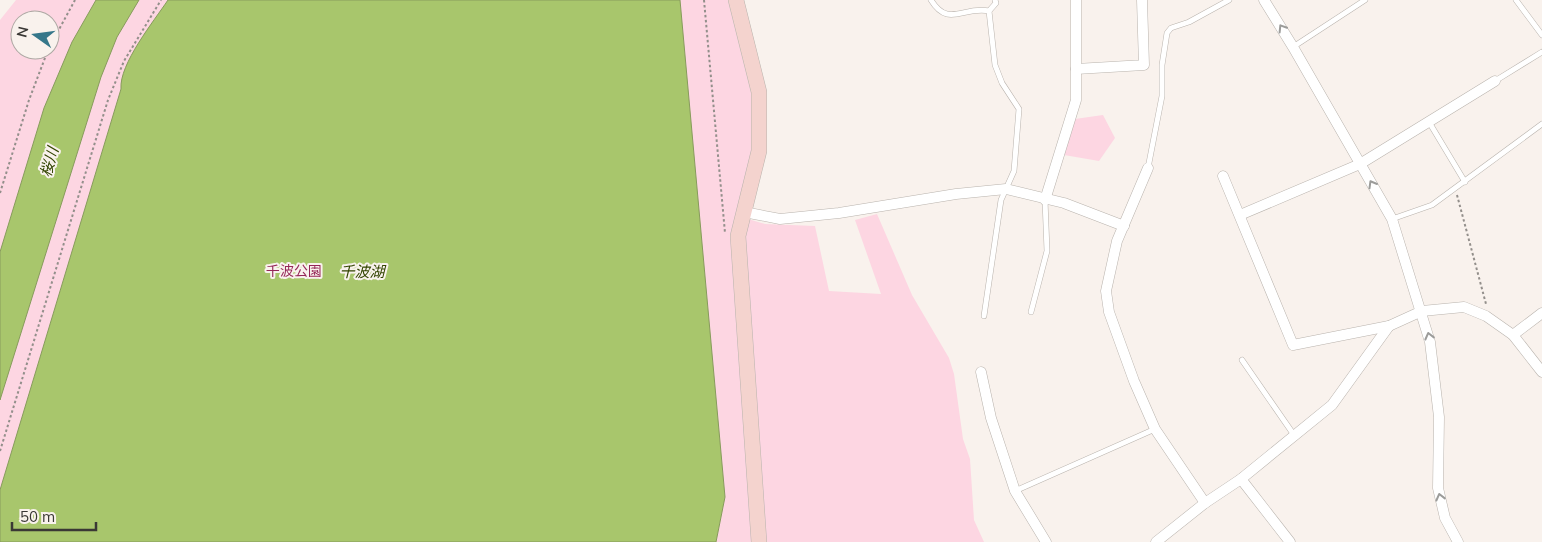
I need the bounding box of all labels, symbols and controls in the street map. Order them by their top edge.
north arrow [10,10,60,60]
text: N [12,25,32,39]
one-way arrow [1278,25,1288,34]
water label: 桜川 [36,143,63,179]
one-way arrow [1368,181,1378,190]
park label: 千波公園 [266,262,322,280]
water label: 千波湖 [339,262,386,281]
one-way arrow [1424,332,1434,340]
one-way arrow [1435,493,1446,502]
scale bar [12,500,96,532]
text: 50 m [20,507,55,526]

